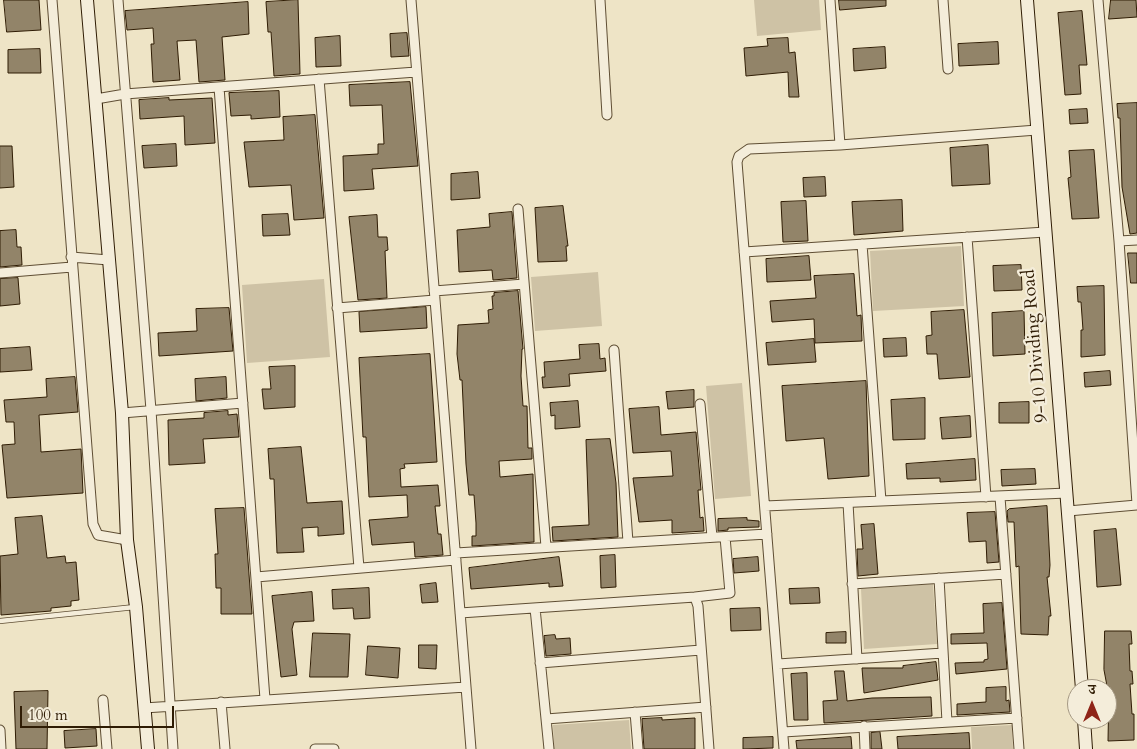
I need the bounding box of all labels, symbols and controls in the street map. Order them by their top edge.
street label: 9-10 Dividing Road [1019,268,1053,424]
north arrow [1067,679,1117,729]
text: उ [1088,680,1096,699]
scale bar [22,696,176,728]
text: 100 m [28,705,68,725]

